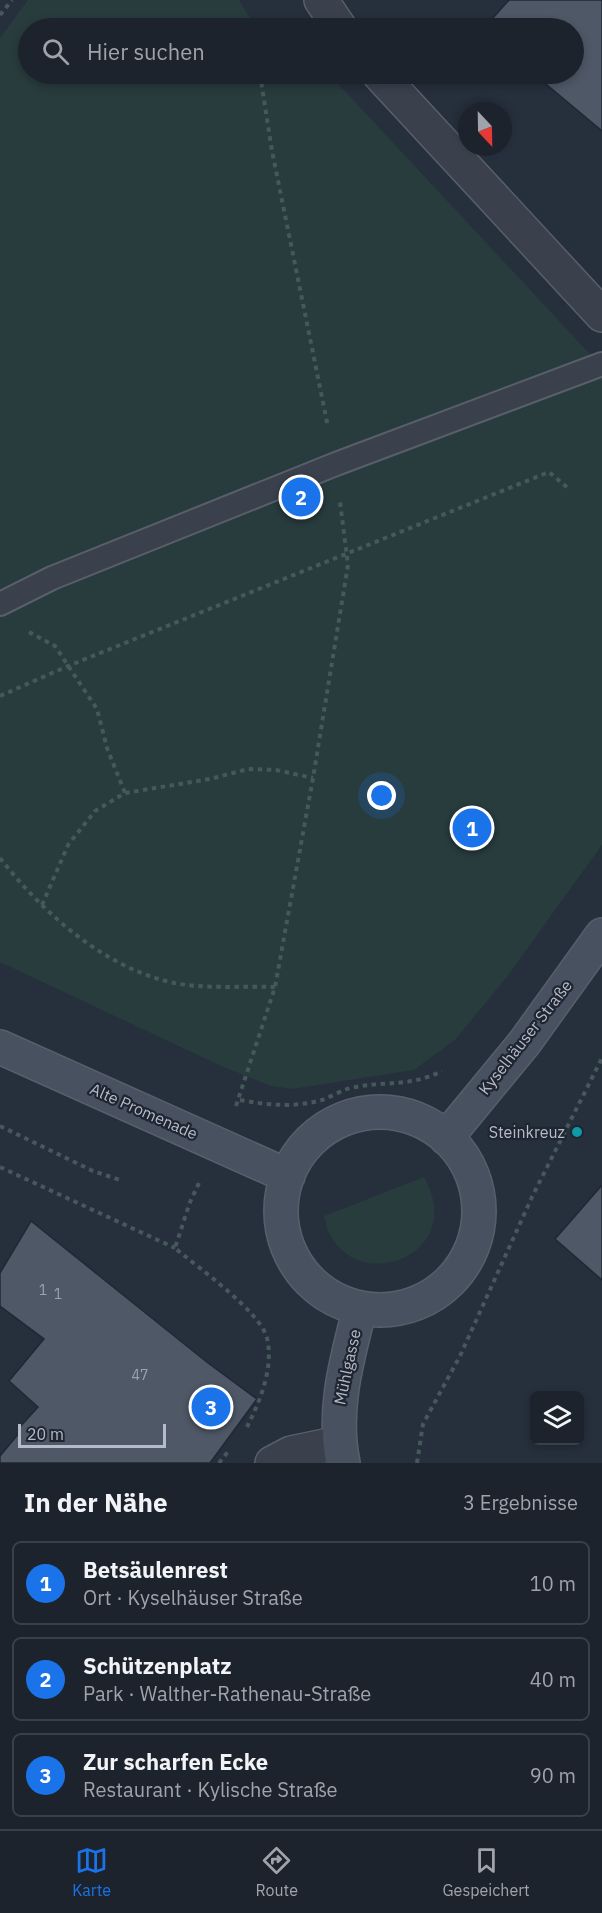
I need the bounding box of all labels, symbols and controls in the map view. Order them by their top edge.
search box [18,18,584,84]
icon: search [39,35,72,68]
text: Hier suchen [87,37,205,66]
north arrow [458,102,512,156]
pin: 2 [282,474,320,520]
your location [367,781,396,810]
pin: 1 [452,806,492,850]
street label: Kyselhäuser Straße [474,975,576,1098]
street label: Alte Promenade [87,1078,201,1144]
place label: Steinkreuz [489,1122,565,1142]
marker: Steinkreuz [570,1125,584,1139]
house number: 1 [39,1281,47,1299]
house number: 1 [54,1285,62,1303]
street label: Mühlgasse [329,1327,365,1407]
house number: 47 [132,1366,148,1384]
pin: 3 [192,1384,230,1430]
map controls [530,1391,584,1445]
button: layers [530,1391,584,1445]
scale bar [18,1421,166,1448]
text: 20 m [27,1424,64,1444]
text: In der Nähe [24,1485,168,1519]
text: 3 Ergebnisse [463,1489,578,1516]
text: Betsäulenrest [83,1555,228,1584]
text: 1 [40,1570,52,1597]
text: 10 m [530,1570,576,1597]
text: Ort · Kyselhäuser Straße [83,1584,303,1611]
text: Schützenplatz [83,1651,232,1680]
text: 2 [40,1666,52,1693]
text: 40 m [530,1666,576,1693]
text: Park · Walther-Rathenau-Straße [83,1680,371,1707]
text: Zur scharfen Ecke [83,1747,268,1776]
text: 3 [40,1762,52,1789]
text: 90 m [530,1762,576,1789]
text: Restaurant · Kylische Straße [83,1776,338,1803]
tab: Karte [72,1844,111,1900]
tab: Route [256,1844,298,1900]
tab: Gespeichert [442,1844,530,1900]

